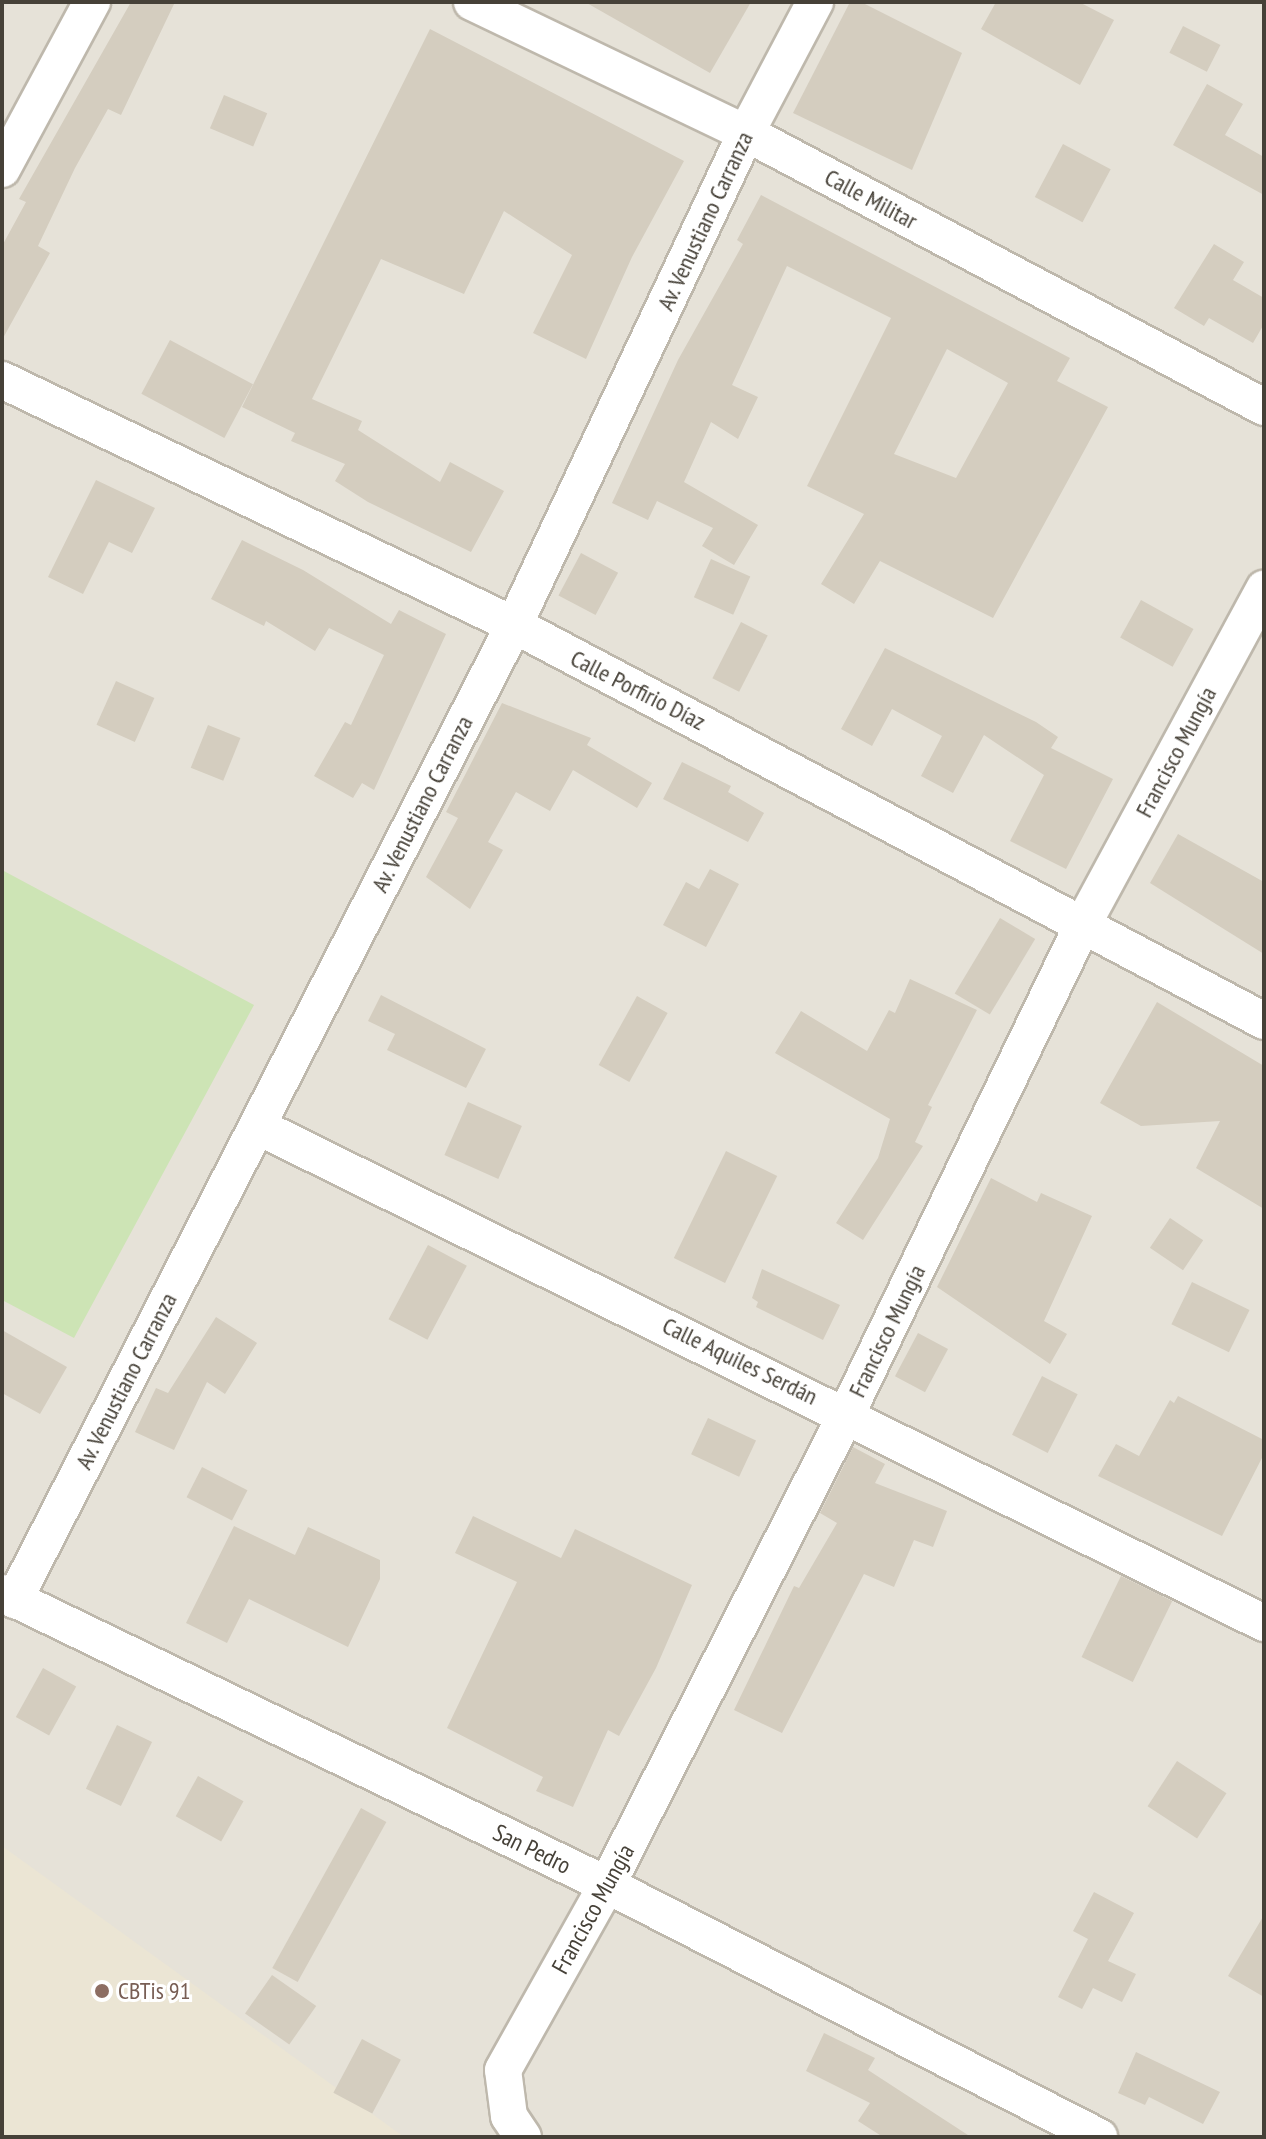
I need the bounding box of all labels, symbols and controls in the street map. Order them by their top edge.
street label: Av. Venustiano Carranza [651,126,759,316]
street label: Calle Militar [820,163,922,235]
street label: Calle Porfirio Díaz [566,644,710,736]
street label: Francisco Mungía [1130,682,1222,822]
street label: Av. Venustiano Carranza [365,710,479,898]
street label: Francisco Mungía [843,1260,931,1402]
street label: Av. Venustiano Carranza [69,1287,183,1475]
street label: Calle Aquiles Serdán [657,1311,823,1411]
street label: San Pedro [488,1818,576,1880]
street label: Francisco Mungía [546,1839,640,1979]
place label: CBTis 91 [118,1977,190,2005]
marker: CBTis 91 [93,1982,111,2000]

